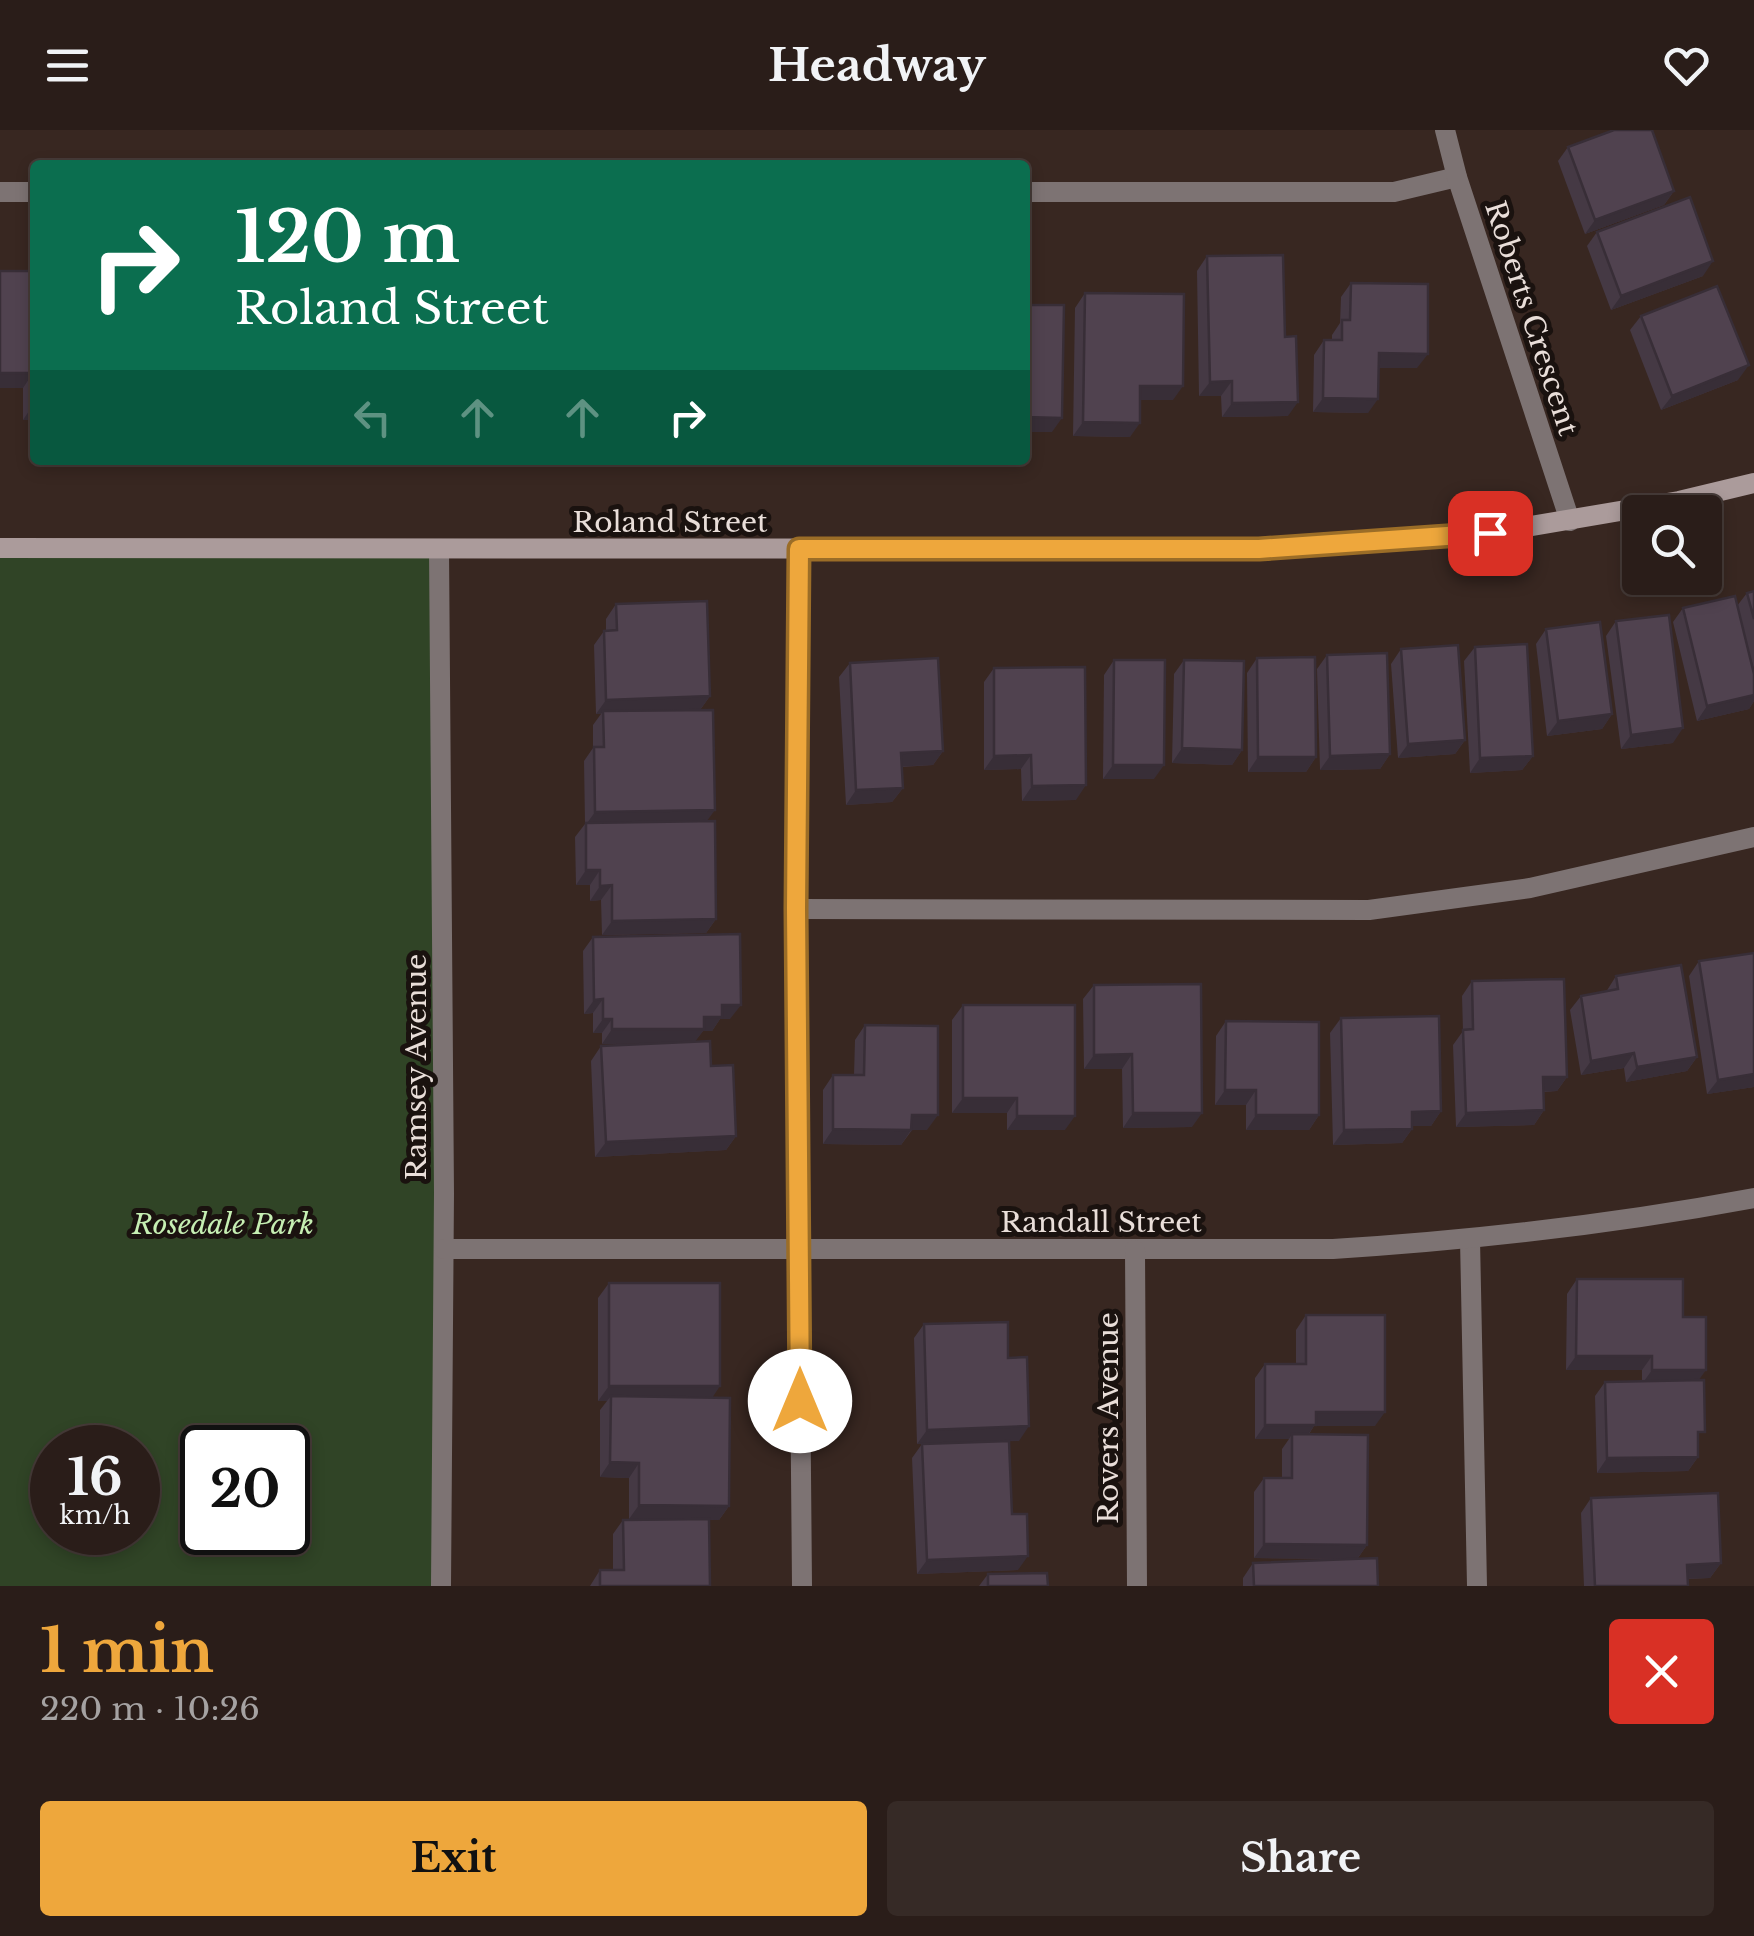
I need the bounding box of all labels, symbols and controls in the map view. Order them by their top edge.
text: Headway [768,37,986,93]
icon: menu [40,38,95,93]
icon: heart [1659,38,1714,93]
text: 120 m [235,194,460,281]
street label: Roberts Crescent [1477,197,1586,440]
icon: right [70,200,200,330]
text: Roland Street [235,280,549,336]
icon: left [345,390,400,445]
icon: ahead [450,390,505,445]
icon: ahead [555,390,610,445]
icon: right [660,390,715,445]
pin [1448,491,1533,576]
map controls [1622,495,1722,595]
button: search [1622,495,1722,595]
street label: Roland Street [572,505,768,540]
icon: arrive [1463,506,1518,561]
street label: Ramsey Avenue [399,954,434,1180]
street label: Randall Street [1000,1205,1202,1240]
park label: Rosedale Park [131,1207,314,1242]
street label: Rovers Avenue [1091,1312,1126,1524]
position arrow [748,1349,852,1453]
speed limit sign: 20 [180,1425,310,1555]
text: 16 [67,1446,123,1509]
text: km/h [60,1500,130,1531]
text: 1 min [40,1614,214,1688]
button: close [1609,1619,1714,1724]
text: 220 m · 10:26 [40,1689,260,1729]
button: Exit [40,1801,867,1916]
button: Share [887,1801,1714,1916]

